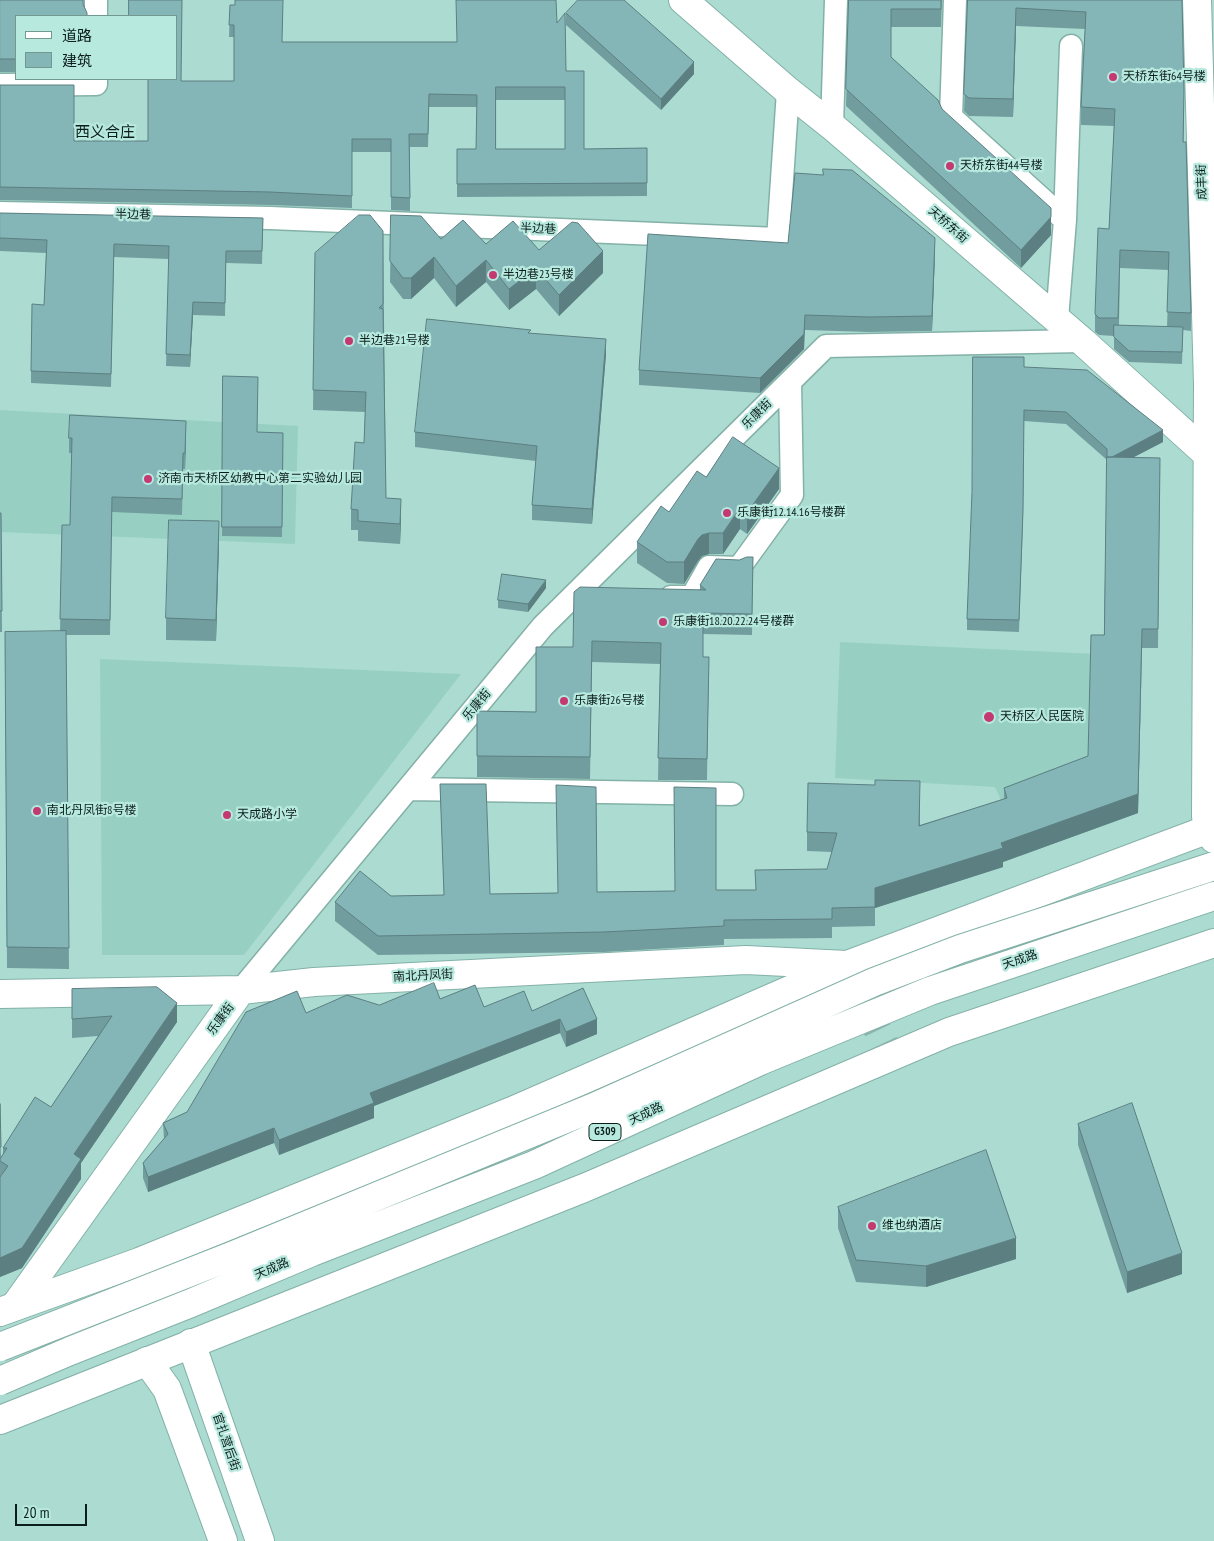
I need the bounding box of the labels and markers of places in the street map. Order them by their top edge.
place label: 天桥东街64号楼 [1123,70,1206,84]
marker: 天桥东街64号楼 [1107,71,1119,83]
place label: 天桥东街44号楼 [960,159,1043,173]
marker: 天桥东街44号楼 [944,160,956,172]
place label: 半边巷23号楼 [503,268,574,282]
marker: 半边巷23号楼 [487,269,499,281]
place label: 半边巷21号楼 [359,334,430,348]
marker: 半边巷21号楼 [343,335,355,347]
place label: 济南市天桥区幼教中心第二实验幼儿园 [158,472,362,486]
marker: 济南市天桥区幼教中心第二实验幼儿园 [142,473,154,485]
place label: 乐康街12.14.16号楼群 [737,506,846,520]
marker: 乐康街12.14.16号楼群 [721,507,733,519]
place label: 乐康街18.20.22.24号楼群 [673,615,795,629]
marker: 乐康街18.20.22.24号楼群 [657,616,669,628]
place label: 乐康街26号楼 [574,694,645,708]
marker: 乐康街26号楼 [558,695,570,707]
marker: 天桥区人民医院 [982,710,996,724]
place label: 天桥区人民医院 [1000,710,1084,724]
place label: 南北丹凤街8号楼 [47,804,136,818]
marker: 南北丹凤街8号楼 [31,805,43,817]
place label: 天成路小学 [237,808,297,822]
marker: 天成路小学 [221,809,233,821]
place label: 维也纳酒店 [882,1219,942,1233]
marker: 维也纳酒店 [866,1220,878,1232]

